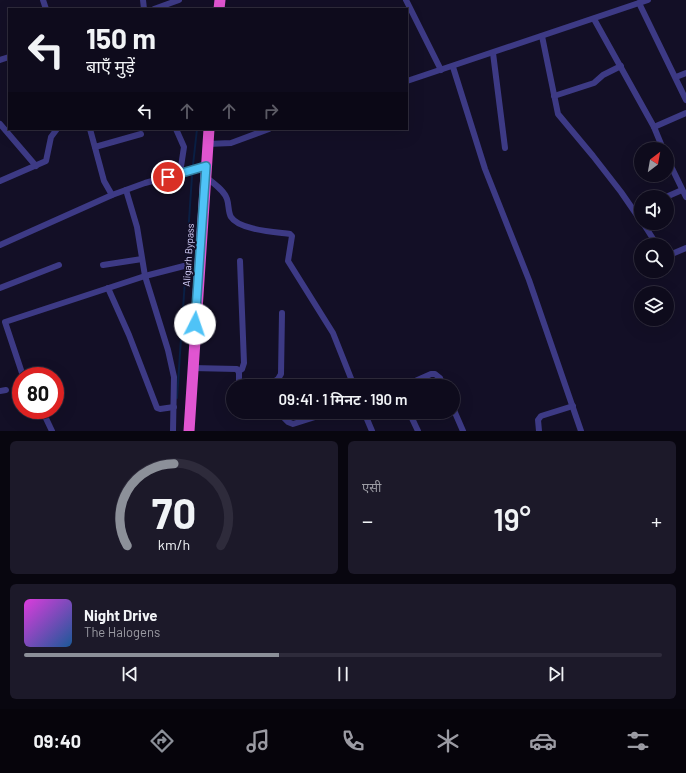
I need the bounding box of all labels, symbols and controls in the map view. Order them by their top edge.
text: 150 m [86,21,156,55]
icon: left [20,24,72,76]
text: बाएँ मुड़ें [86,55,135,77]
icon: left [134,100,156,122]
icon: ahead [176,100,198,122]
icon: ahead [218,100,240,122]
icon: right [260,100,282,122]
north arrow [634,142,674,182]
map controls [634,142,674,326]
pin [151,160,185,194]
icon: arrive [157,166,179,188]
button: sound [634,190,674,230]
street label: Aligarh Bypass [180,223,196,287]
button: search [634,238,674,278]
button: layers [634,286,674,326]
position arrow [174,303,216,345]
speed limit sign: 80 [12,367,64,419]
text: 09:41 · 1 मिनट · 190 m [278,390,408,408]
text: एसी [362,479,381,495]
text: 70 [152,486,196,536]
text: 19° [493,501,531,537]
text: − [362,507,373,533]
text: + [651,507,662,533]
text: km/h [158,535,190,552]
text: Night Drive [84,606,157,624]
text: The Halogens [84,624,160,640]
icon: previous [119,663,141,685]
icon: pause [332,663,354,685]
icon: next [545,663,567,685]
icon: directions [148,727,176,755]
icon: music [244,727,272,755]
icon: phone [339,727,367,755]
icon: climate [434,727,462,755]
icon: car [529,727,557,755]
icon: filters [624,727,652,755]
text: 09:40 [34,730,81,752]

